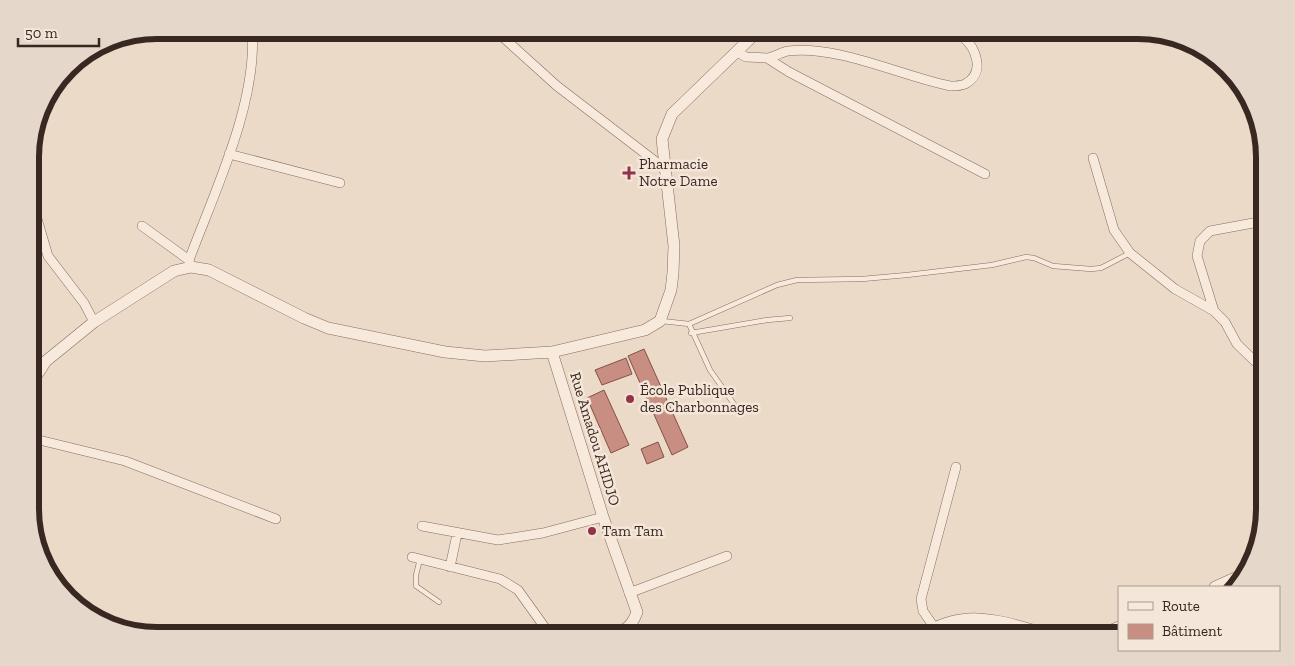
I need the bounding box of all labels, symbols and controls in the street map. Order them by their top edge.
scale bar [18,15,99,47]
text: 50 m [25,24,58,42]
place label: Pharmacie Notre Dame [639,155,718,190]
marker: Pharmacie Notre Dame [623,167,635,179]
street label: Rue Amadou AHIDJO [566,370,624,508]
place label: École Publique des Charbonnages [640,381,759,416]
marker: École Publique des Charbonnages [624,393,636,405]
place label: Tam Tam [602,522,663,540]
marker: Tam Tam [586,525,598,537]
legend [1118,586,1280,651]
text: Route [1162,597,1200,615]
text: Bâtiment [1162,622,1223,640]

